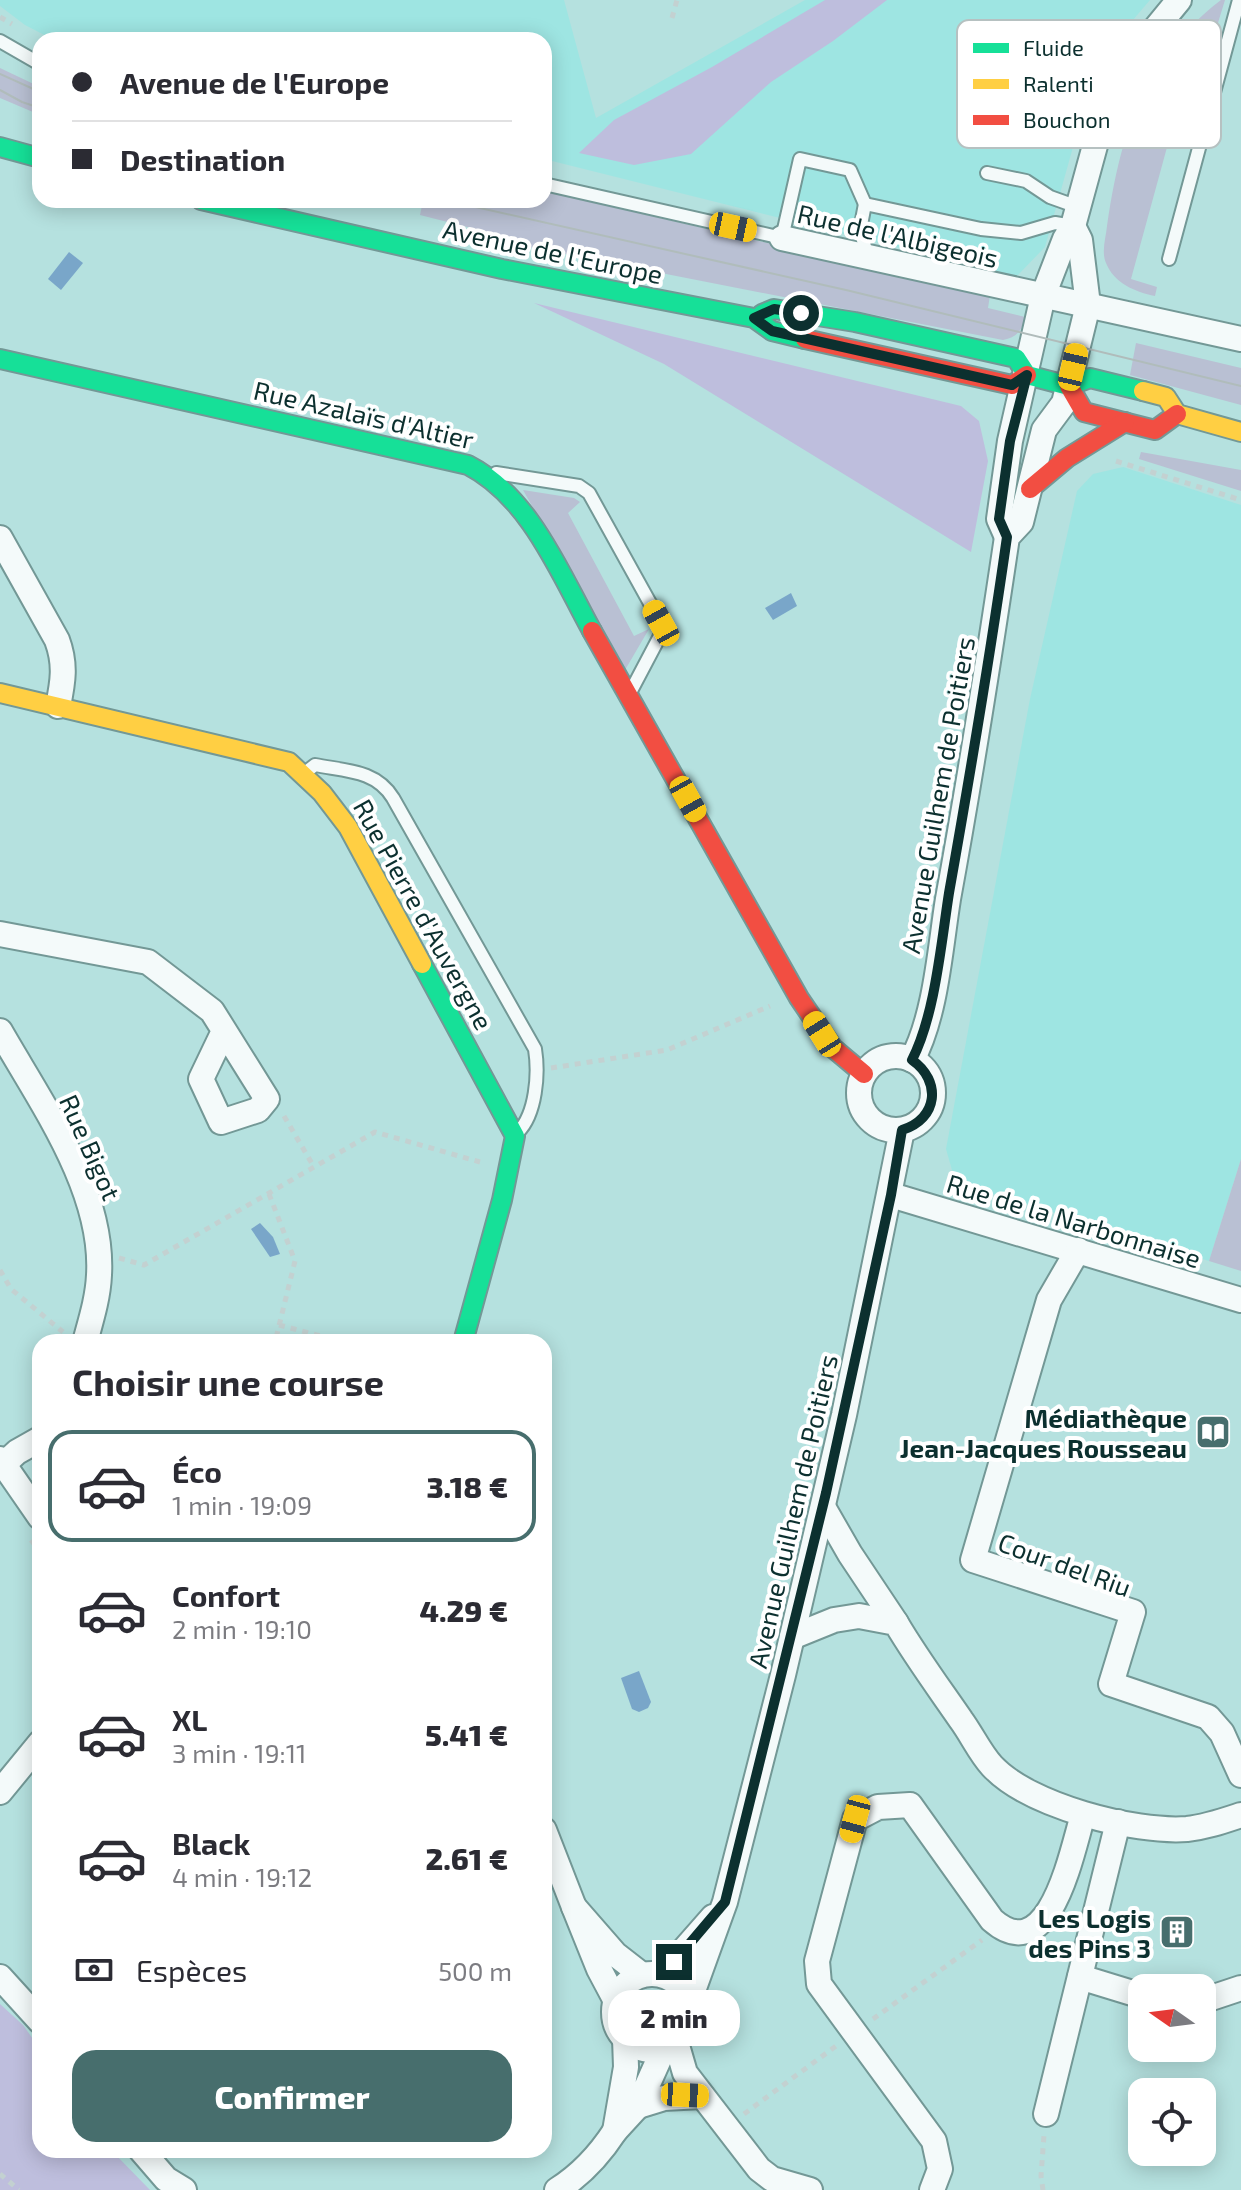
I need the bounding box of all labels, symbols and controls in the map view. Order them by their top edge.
legend [957,20,1221,148]
text: Fluide [1023,34,1084,60]
text: Avenue de l'Europe [120,64,389,100]
text: Ralenti [1023,70,1094,96]
text: Bouchon [1023,106,1111,132]
text: Destination [120,141,285,177]
street label: Rue de l'Albigeois [795,197,1001,273]
car [707,210,759,244]
street label: Avenue de l'Europe [440,213,666,289]
route start [783,295,819,331]
car [1056,341,1090,393]
street label: Rue Azalaïs d'Altier [251,374,477,454]
car [639,596,683,650]
street label: Avenue Guilhem de Poitiers [894,634,980,956]
car [666,772,710,826]
street label: Rue Pierre d'Auvergne [348,793,500,1035]
car [799,1007,845,1061]
street label: Rue Bigot [54,1089,128,1205]
street label: Rue de la Narbonnaise [943,1167,1205,1273]
street label: Avenue Guilhem de Poitiers [741,1351,843,1671]
text: Choisir une course [72,1360,384,1403]
place label: Médiathèque Jean-Jacques Rousseau [900,1402,1187,1463]
library icon: Médiathèque Jean-Jacques Rousseau [1194,1413,1232,1451]
icon: car [76,1450,148,1522]
text: Éco [172,1453,222,1489]
text: 3.18 € [426,1468,508,1504]
text: 1 min · 19:09 [172,1489,312,1520]
street label: Cour del Riu [994,1526,1136,1602]
icon: car [76,1574,148,1646]
text: Confort [172,1577,280,1613]
text: 4.29 € [420,1592,508,1628]
text: 2 min · 19:10 [172,1613,312,1644]
icon: car [76,1698,148,1770]
text: XL [172,1701,207,1737]
text: 5.41 € [425,1716,508,1752]
text: 3 min · 19:11 [172,1737,306,1768]
car [837,1793,873,1845]
icon: car [76,1822,148,1894]
text: Black [172,1825,250,1861]
text: 2.61 € [426,1840,508,1876]
text: 4 min · 19:12 [172,1861,312,1892]
place label: Les Logis des Pins 3 [1028,1902,1151,1963]
building icon: Les Logis des Pins 3 [1158,1913,1196,1951]
route end [656,1944,692,1980]
icon: cash [72,1948,116,1992]
text: Espèces [136,1952,247,1988]
text: 500 m [438,1955,512,1986]
north arrow [1128,1974,1216,2062]
map controls [1128,1974,1216,2166]
callout: 2 min [608,1990,740,2046]
text: 2 min [640,2002,708,2033]
button: Confirmer [72,2050,512,2142]
button: locate [1128,2078,1216,2166]
car [660,2082,710,2108]

